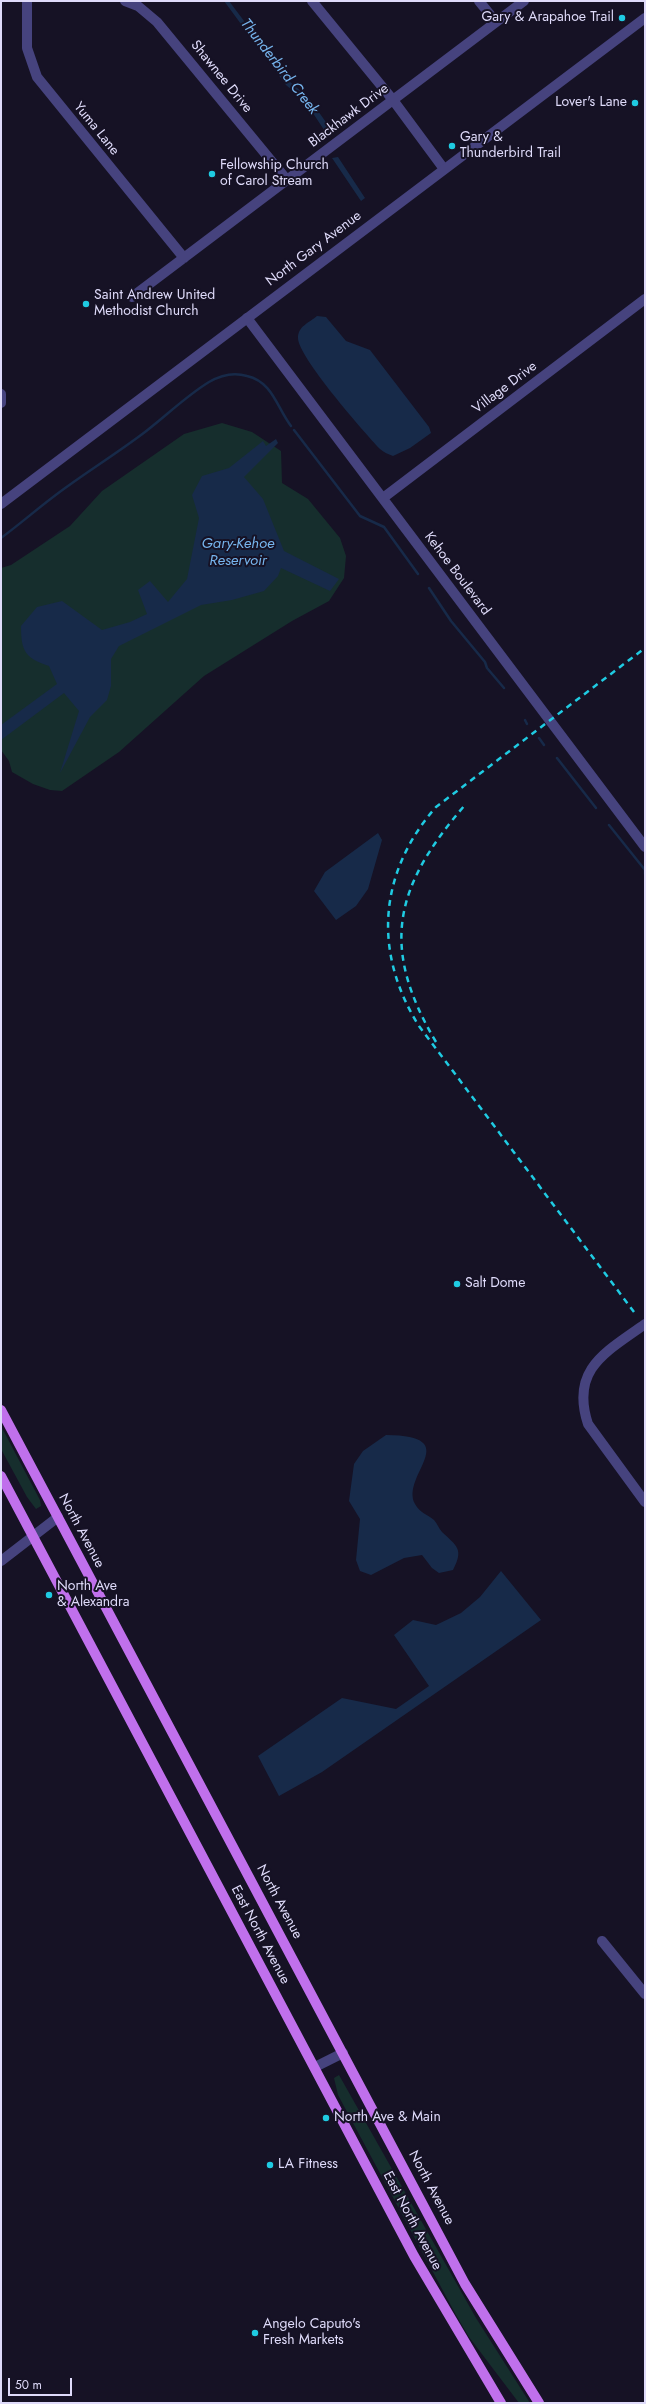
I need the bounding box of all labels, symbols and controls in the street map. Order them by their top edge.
place label: Gary & Arapahoe Trail [482,10,614,26]
marker: Gary & Arapahoe Trail [617,13,627,23]
water label: Thunderbird Creek [236,16,322,118]
street label: Shawnee Drive [187,37,255,117]
street label: Blackhawk Drive [306,81,392,151]
place label: Lover's Lane [555,95,627,111]
marker: Lover's Lane [630,98,640,108]
street label: Yuma Lane [69,99,123,159]
place label: Gary & Thunderbird Trail [460,130,561,162]
marker: Gary & Thunderbird Trail [447,141,457,151]
place label: Fellowship Church of Carol Stream [220,158,329,190]
marker: Fellowship Church of Carol Stream [207,169,217,179]
street label: North Gary Avenue [263,208,365,290]
place label: Saint Andrew United Methodist Church [94,288,215,320]
marker: Saint Andrew United Methodist Church [81,299,91,309]
street label: Village Drive [469,358,541,418]
street label: Kehoe Boulevard [420,529,494,619]
water label: Gary-Kehoe Reservoir [202,535,274,570]
place label: Salt Dome [465,1276,525,1292]
marker: Salt Dome [452,1279,462,1289]
street label: North Avenue [54,1491,108,1571]
place label: North Ave & Alexandra [57,1579,130,1612]
marker: North Ave & Alexandra [44,1590,54,1600]
street label: North Avenue [252,1862,306,1942]
street label: East North Avenue [227,1883,293,1987]
place label: North Ave & Main [334,2110,441,2126]
marker: North Ave & Main [321,2113,331,2123]
street label: North Avenue [404,2148,458,2228]
place label: LA Fitness [278,2157,338,2173]
marker: LA Fitness [265,2160,275,2170]
street label: East North Avenue [379,2169,445,2273]
place label: Angelo Caputo's Fresh Markets [263,2317,360,2350]
marker: Angelo Caputo's Fresh Markets [250,2328,260,2338]
scale bar [10,2370,74,2396]
text: 50 m [15,2376,42,2394]

